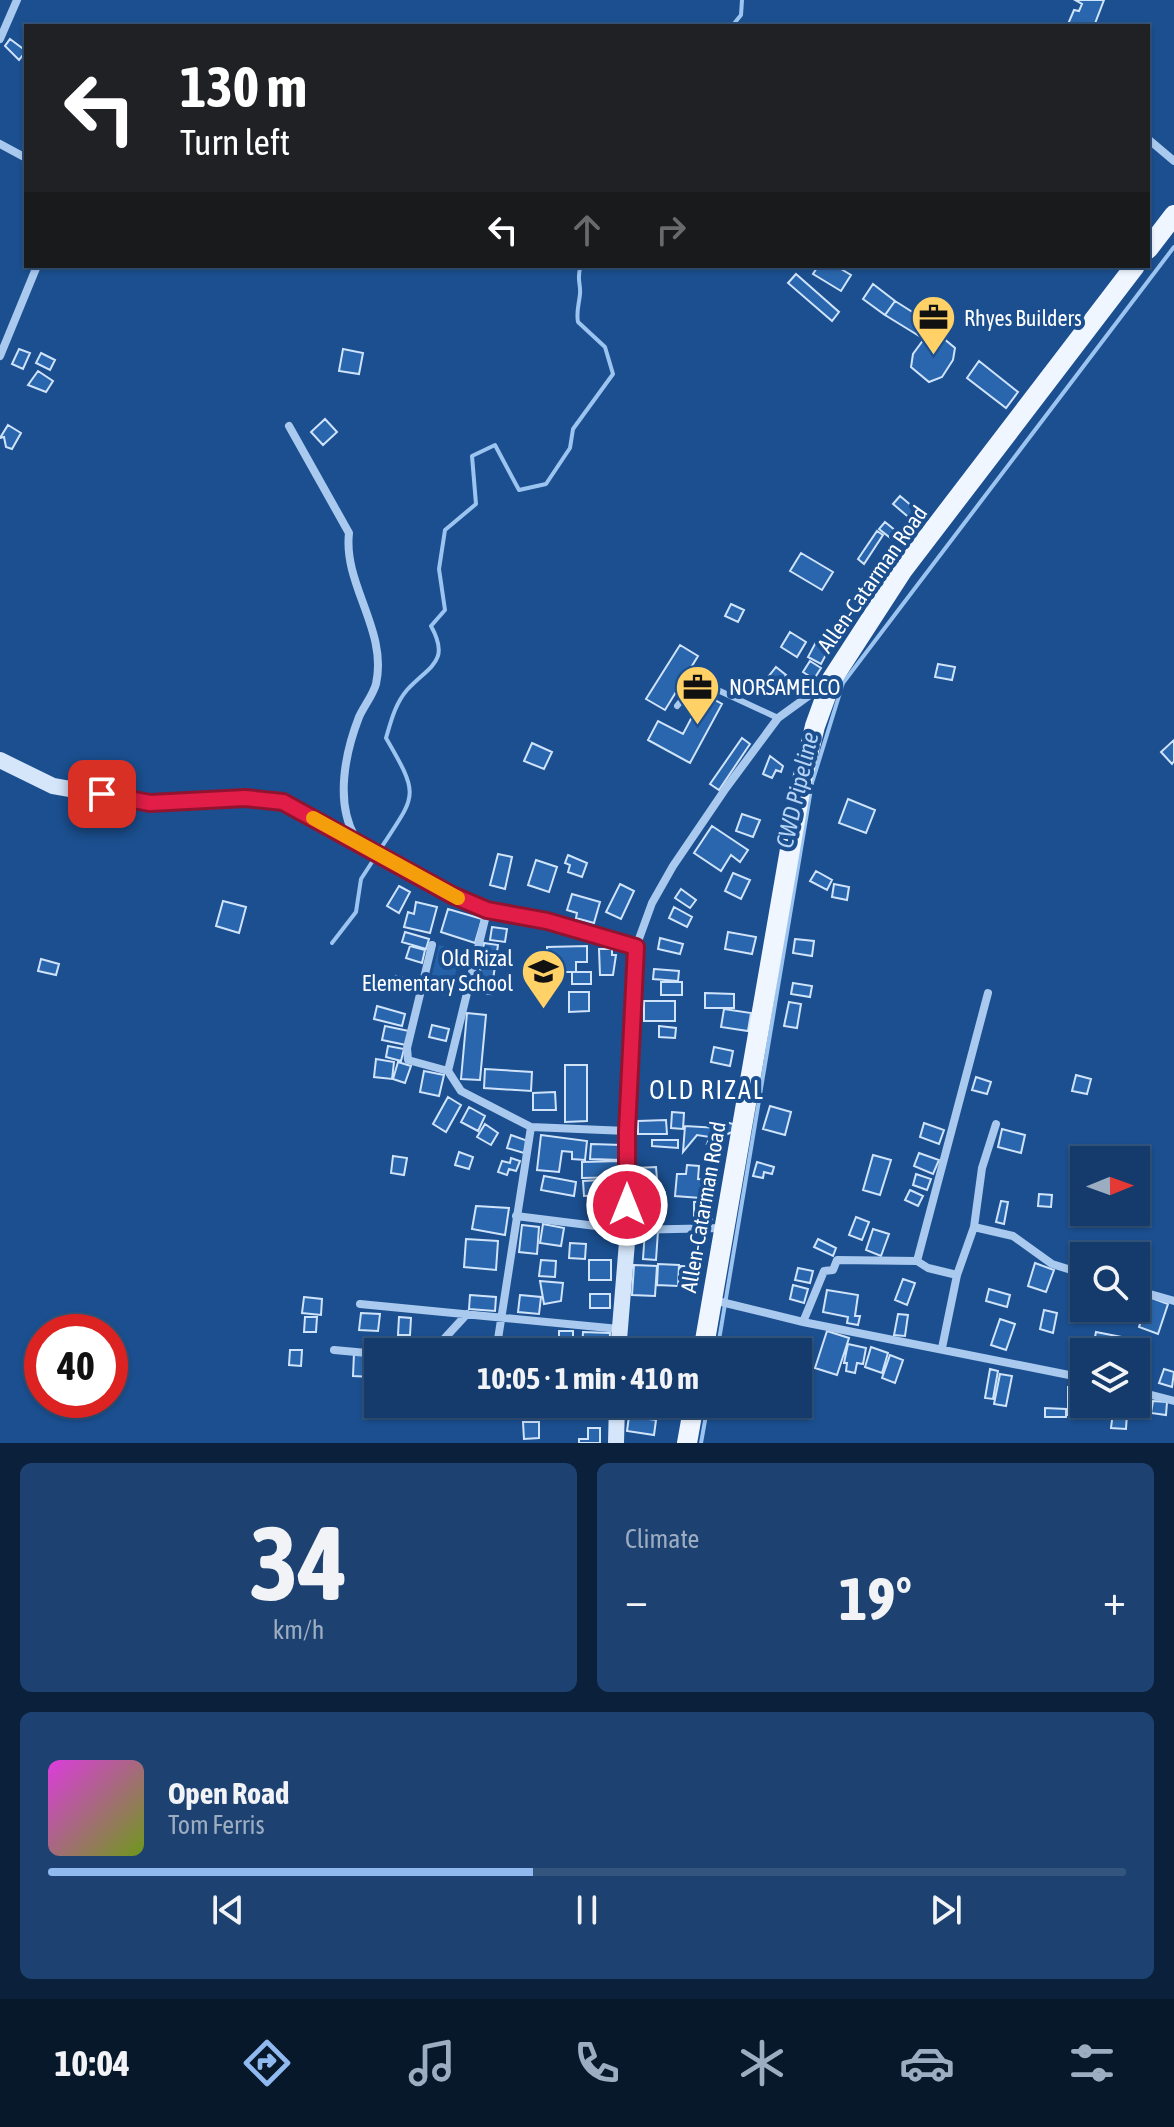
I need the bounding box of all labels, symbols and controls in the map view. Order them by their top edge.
text: 130 m [180,55,307,119]
icon: left [48,56,152,160]
text: Turn left [180,121,290,163]
icon: left [481,208,525,252]
icon: ahead [565,208,609,252]
icon: right [649,208,693,252]
office icon: Rhyes Builders [909,294,957,357]
place label: Rhyes Builders [964,305,1082,331]
street label: Allen-Catarman Road [812,501,932,657]
office icon: NORSAMELCO [674,663,722,726]
place label: NORSAMELCO [729,674,840,700]
water label: CWD Pipeline [771,729,823,851]
pin [68,760,136,828]
icon: arrive [80,772,124,816]
place label: Old Rizal Elementary School [362,945,513,996]
school or university icon: Old Rizal Elementary School [520,947,568,1010]
district label: OLD RIZAL [649,1075,765,1105]
street label: Allen-Catarman Road [675,1119,731,1295]
north arrow [1070,1146,1150,1226]
map controls [1070,1146,1150,1418]
position arrow [585,1163,669,1247]
button: search [1070,1242,1150,1322]
speed limit sign: 40 [24,1314,128,1418]
button: layers [1070,1338,1150,1418]
text: 10:05 · 1 min · 410 m [477,1361,699,1395]
text: 34 [250,1503,347,1622]
text: Climate [625,1524,699,1554]
text: 19° [839,1564,912,1633]
text: − [625,1574,648,1624]
text: + [1103,1574,1126,1624]
text: km/h [273,1615,324,1645]
text: Open Road [168,1776,289,1810]
text: Tom Ferris [168,1810,265,1840]
icon: previous [206,1888,250,1932]
icon: pause [565,1888,609,1932]
icon: next [924,1888,968,1932]
icon: directions [239,2035,295,2091]
icon: music [404,2035,460,2091]
icon: phone [569,2035,625,2091]
icon: climate [734,2035,790,2091]
icon: car [899,2035,955,2091]
icon: filters [1064,2035,1120,2091]
text: 10:04 [54,2042,130,2084]

